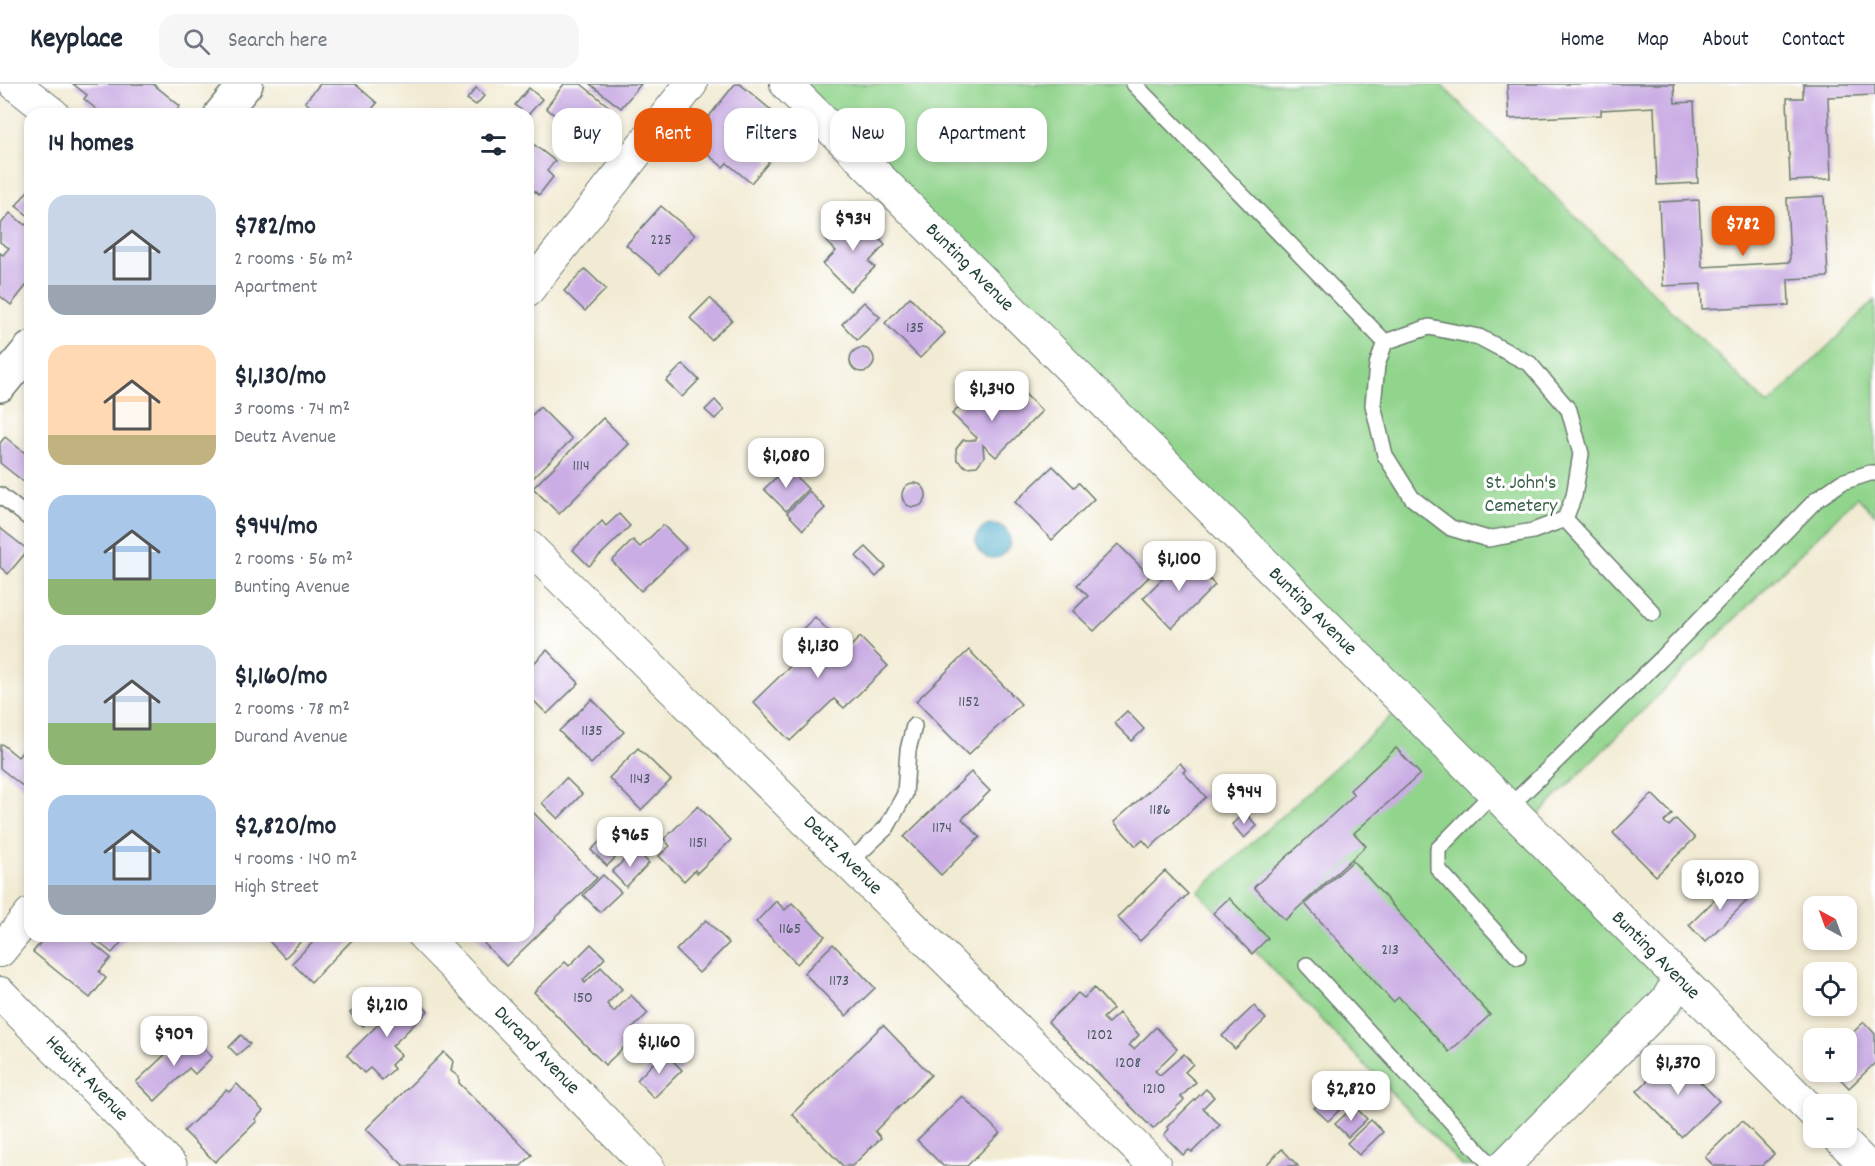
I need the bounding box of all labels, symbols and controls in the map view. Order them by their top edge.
search box [159,14,579,68]
text: Keyplace [30,21,123,61]
icon: search [180,25,213,58]
text: Search here [228,26,327,57]
text: Home [1560,26,1604,56]
text: Map [1637,26,1669,56]
text: About [1702,26,1749,56]
text: Contact [1782,26,1845,56]
chip: Buy [552,108,622,162]
chip: Rent [634,108,712,162]
chip: Filters [724,108,818,162]
chip: New [830,108,905,162]
chip: Apartment [917,108,1047,162]
text: 14 homes [48,126,134,163]
icon: filters [477,128,510,161]
pin: $934 [817,201,889,252]
text: $934 [835,206,871,234]
pin: $782 [1707,206,1779,257]
text: $782/mo [234,209,316,246]
text: $782 [1726,211,1760,239]
street label: Bunting Avenue [918,217,1020,319]
icon: home [96,219,168,291]
house number: 225 [650,229,672,252]
text: 2 rooms · 56 m² [234,246,353,274]
text: Apartment [234,274,317,302]
house number: 135 [906,317,924,340]
text: $1,130/mo [234,359,326,396]
icon: home [96,369,168,441]
pin: $1,340 [943,371,1041,422]
text: $1,340 [969,376,1015,404]
text: 3 rooms · 74 m² [234,396,350,424]
text: Deutz Avenue [234,424,336,452]
pin: $1,080 [737,438,835,489]
text: $1,080 [762,443,810,471]
house number: 1114 [572,455,590,478]
park label: St. John's Cemetery [1485,470,1558,521]
text: $944/mo [234,509,318,546]
icon: home [96,519,168,591]
pin: $1,100 [1130,541,1228,592]
text: 2 rooms · 56 m² [234,546,353,574]
text: $1,100 [1157,546,1201,574]
street label: Bunting Avenue [1261,561,1363,663]
text: Bunting Avenue [234,574,350,602]
pin: $1,130 [769,628,867,679]
text: $1,130 [797,633,839,661]
text: $1,160/mo [234,659,327,696]
icon: home [96,669,168,741]
house number: 1152 [958,691,980,714]
text: 2 rooms · 78 m² [234,696,350,724]
house number: 1135 [581,720,603,743]
text: Durand Avenue [234,724,348,752]
house number: 1143 [630,768,650,791]
pin: $944 [1208,774,1280,825]
text: $944 [1226,779,1262,807]
house number: 1186 [1149,799,1171,822]
text: $2,820/mo [234,809,336,846]
street label: Deutz Avenue [796,810,888,902]
pin: $965 [594,817,666,868]
house number: 1174 [932,817,952,840]
icon: home [96,819,168,891]
text: $965 [611,822,649,850]
house number: 1151 [689,832,707,855]
text: 4 rooms · 140 m² [234,846,357,874]
pin: $1,020 [1671,860,1769,911]
text: $1,020 [1696,865,1744,893]
text: High Street [234,874,319,902]
north arrow [1803,896,1857,950]
map controls [1803,896,1857,1148]
street label: Bunting Avenue [1604,905,1706,1007]
house number: 1165 [779,918,801,941]
house number: 213 [1381,939,1399,962]
button: locate [1803,962,1857,1016]
house number: 1173 [829,970,849,993]
pin: $1,210 [338,987,436,1038]
house number: 150 [573,987,593,1010]
text: $1,210 [366,992,408,1020]
street label: Durand Avenue [486,1000,586,1102]
pin: $909 [138,1016,210,1067]
text: $909 [154,1021,194,1049]
pin: $1,160 [610,1024,708,1075]
house number: 1202 [1087,1024,1113,1047]
button: + [1803,1028,1857,1082]
text: $1,160 [637,1029,681,1057]
street label: Hewitt Avenue [38,1030,134,1128]
pin: $1,370 [1629,1045,1727,1096]
text: $1,370 [1655,1050,1701,1078]
house number: 1208 [1115,1052,1141,1075]
pin: $2,820 [1302,1071,1400,1122]
text: $2,820 [1326,1076,1376,1104]
house number: 1210 [1143,1078,1165,1101]
button: − [1803,1094,1857,1148]

